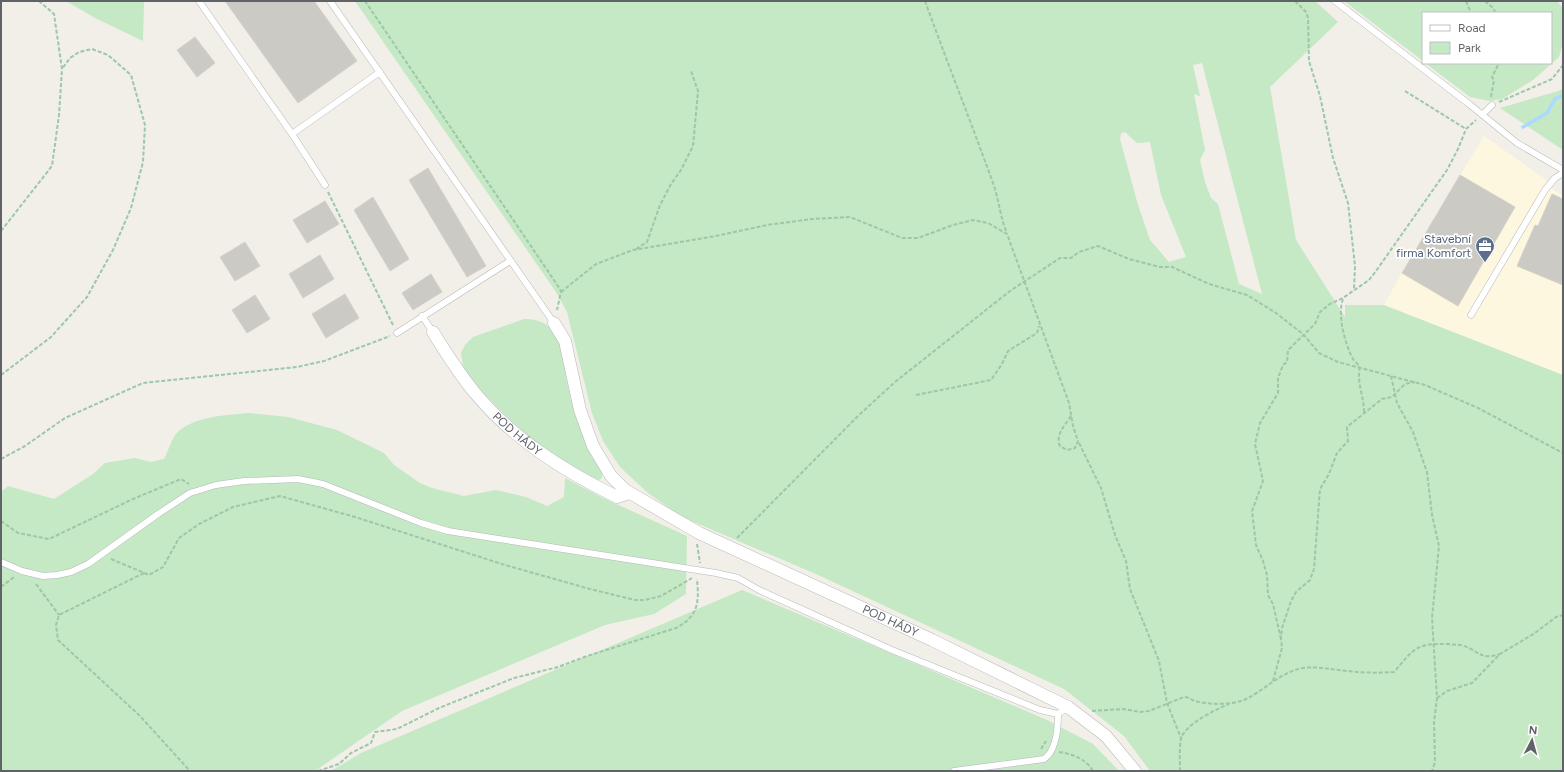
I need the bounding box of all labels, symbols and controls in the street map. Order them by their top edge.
legend [1422,12,1552,64]
text: Road [1458,21,1486,35]
text: Park [1458,41,1481,55]
place label: Stavební firma Komfort [1396,232,1472,260]
office icon: Stavební firma Komfort [1474,235,1496,263]
street label: POD HÁDY [490,409,545,459]
street label: POD HÁDY [860,602,921,640]
north arrow [1512,720,1552,760]
text: N [1528,724,1538,737]

